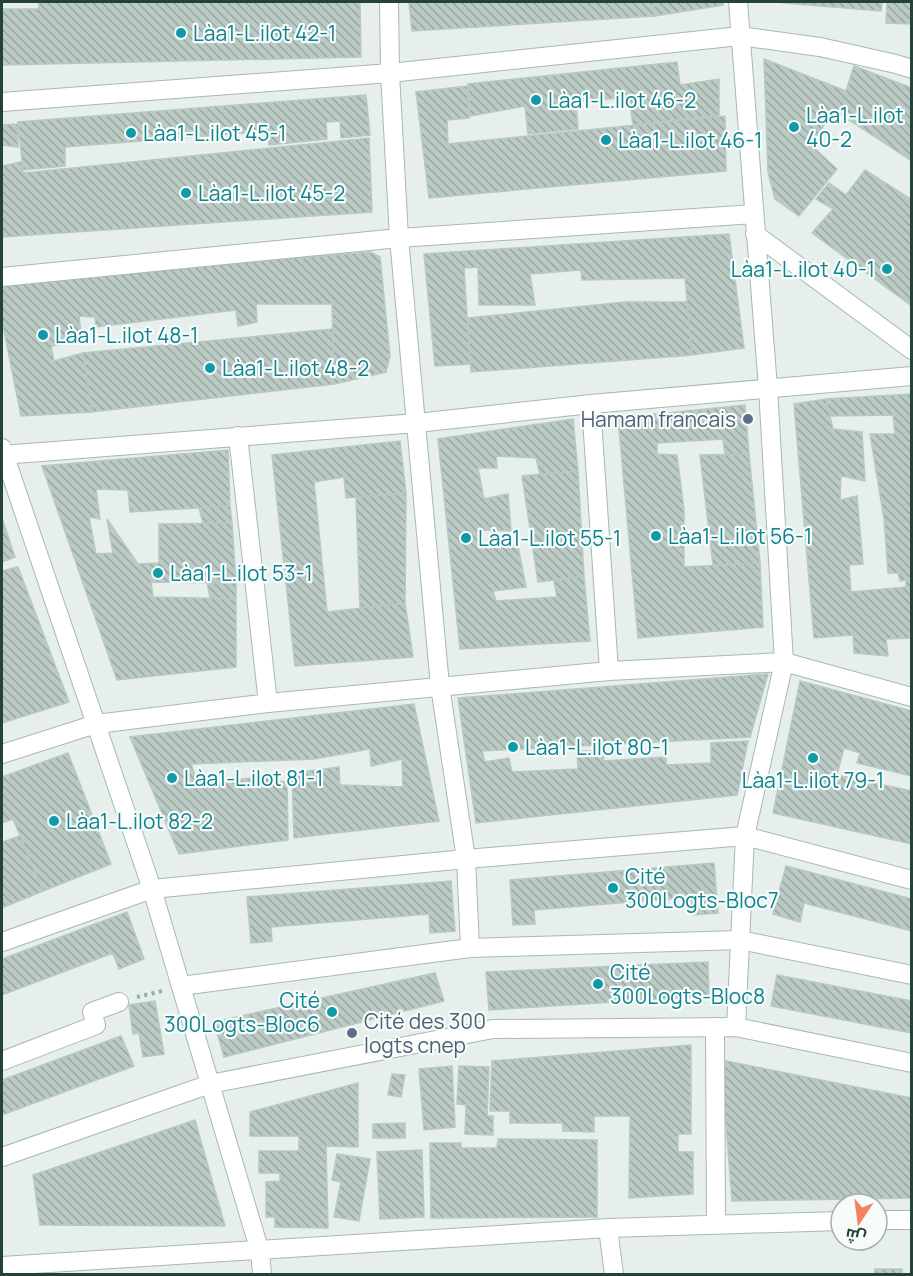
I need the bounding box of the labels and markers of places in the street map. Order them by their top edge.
place label: Làa1-L.ilot 42-1 [193,19,336,47]
marker: Làa1-L.ilot 42-1 [174,26,188,40]
place label: Làa1-L.ilot 46-2 [548,86,696,114]
marker: Làa1-L.ilot 46-2 [529,93,543,107]
place label: Làa1-L.ilot 40-2 [806,101,904,153]
place label: Làa1-L.ilot 45-1 [143,119,286,147]
marker: Làa1-L.ilot 40-2 [787,120,801,134]
marker: Làa1-L.ilot 45-1 [124,126,138,140]
place label: Làa1-L.ilot 46-1 [618,126,762,154]
marker: Làa1-L.ilot 46-1 [599,133,613,147]
place label: Làa1-L.ilot 45-2 [198,179,345,207]
marker: Làa1-L.ilot 45-2 [179,186,193,200]
place label: Làa1-L.ilot 40-1 [731,255,875,283]
marker: Làa1-L.ilot 40-1 [880,262,894,276]
place label: Làa1-L.ilot 48-1 [55,321,199,349]
marker: Làa1-L.ilot 48-1 [36,328,50,342]
place label: Làa1-L.ilot 48-2 [222,354,369,382]
marker: Làa1-L.ilot 48-2 [203,361,217,375]
place label: Hamam francais [581,405,736,433]
marker: Hamam francais [741,412,755,426]
place label: Làa1-L.ilot 56-1 [668,522,812,550]
place label: Làa1-L.ilot 55-1 [478,524,621,552]
marker: Làa1-L.ilot 56-1 [649,529,663,543]
marker: Làa1-L.ilot 55-1 [459,531,473,545]
place label: Làa1-L.ilot 53-1 [170,559,313,587]
marker: Làa1-L.ilot 53-1 [151,566,165,580]
place label: Làa1-L.ilot 80-1 [525,733,669,761]
marker: Làa1-L.ilot 80-1 [506,740,520,754]
marker: Làa1-L.ilot 79-1 [806,751,820,765]
place label: Làa1-L.ilot 81-1 [184,764,323,792]
place label: Làa1-L.ilot 79-1 [742,766,884,794]
marker: Làa1-L.ilot 81-1 [165,771,179,785]
place label: Làa1-L.ilot 82-2 [66,807,213,835]
marker: Làa1-L.ilot 82-2 [47,814,61,828]
place label: Cité 300Logts-Bloc7 [625,862,778,914]
marker: Cité 300Logts-Bloc7 [606,881,620,895]
place label: Cité 300Logts-Bloc8 [610,958,765,1010]
marker: Cité 300Logts-Bloc8 [591,977,605,991]
place label: Cité 300Logts-Bloc6 [164,986,320,1038]
marker: Cité 300Logts-Bloc6 [325,1005,339,1019]
place label: Cité des 300 logts cnep [364,1007,486,1059]
marker: Cité des 300 logts cnep [345,1026,359,1040]

